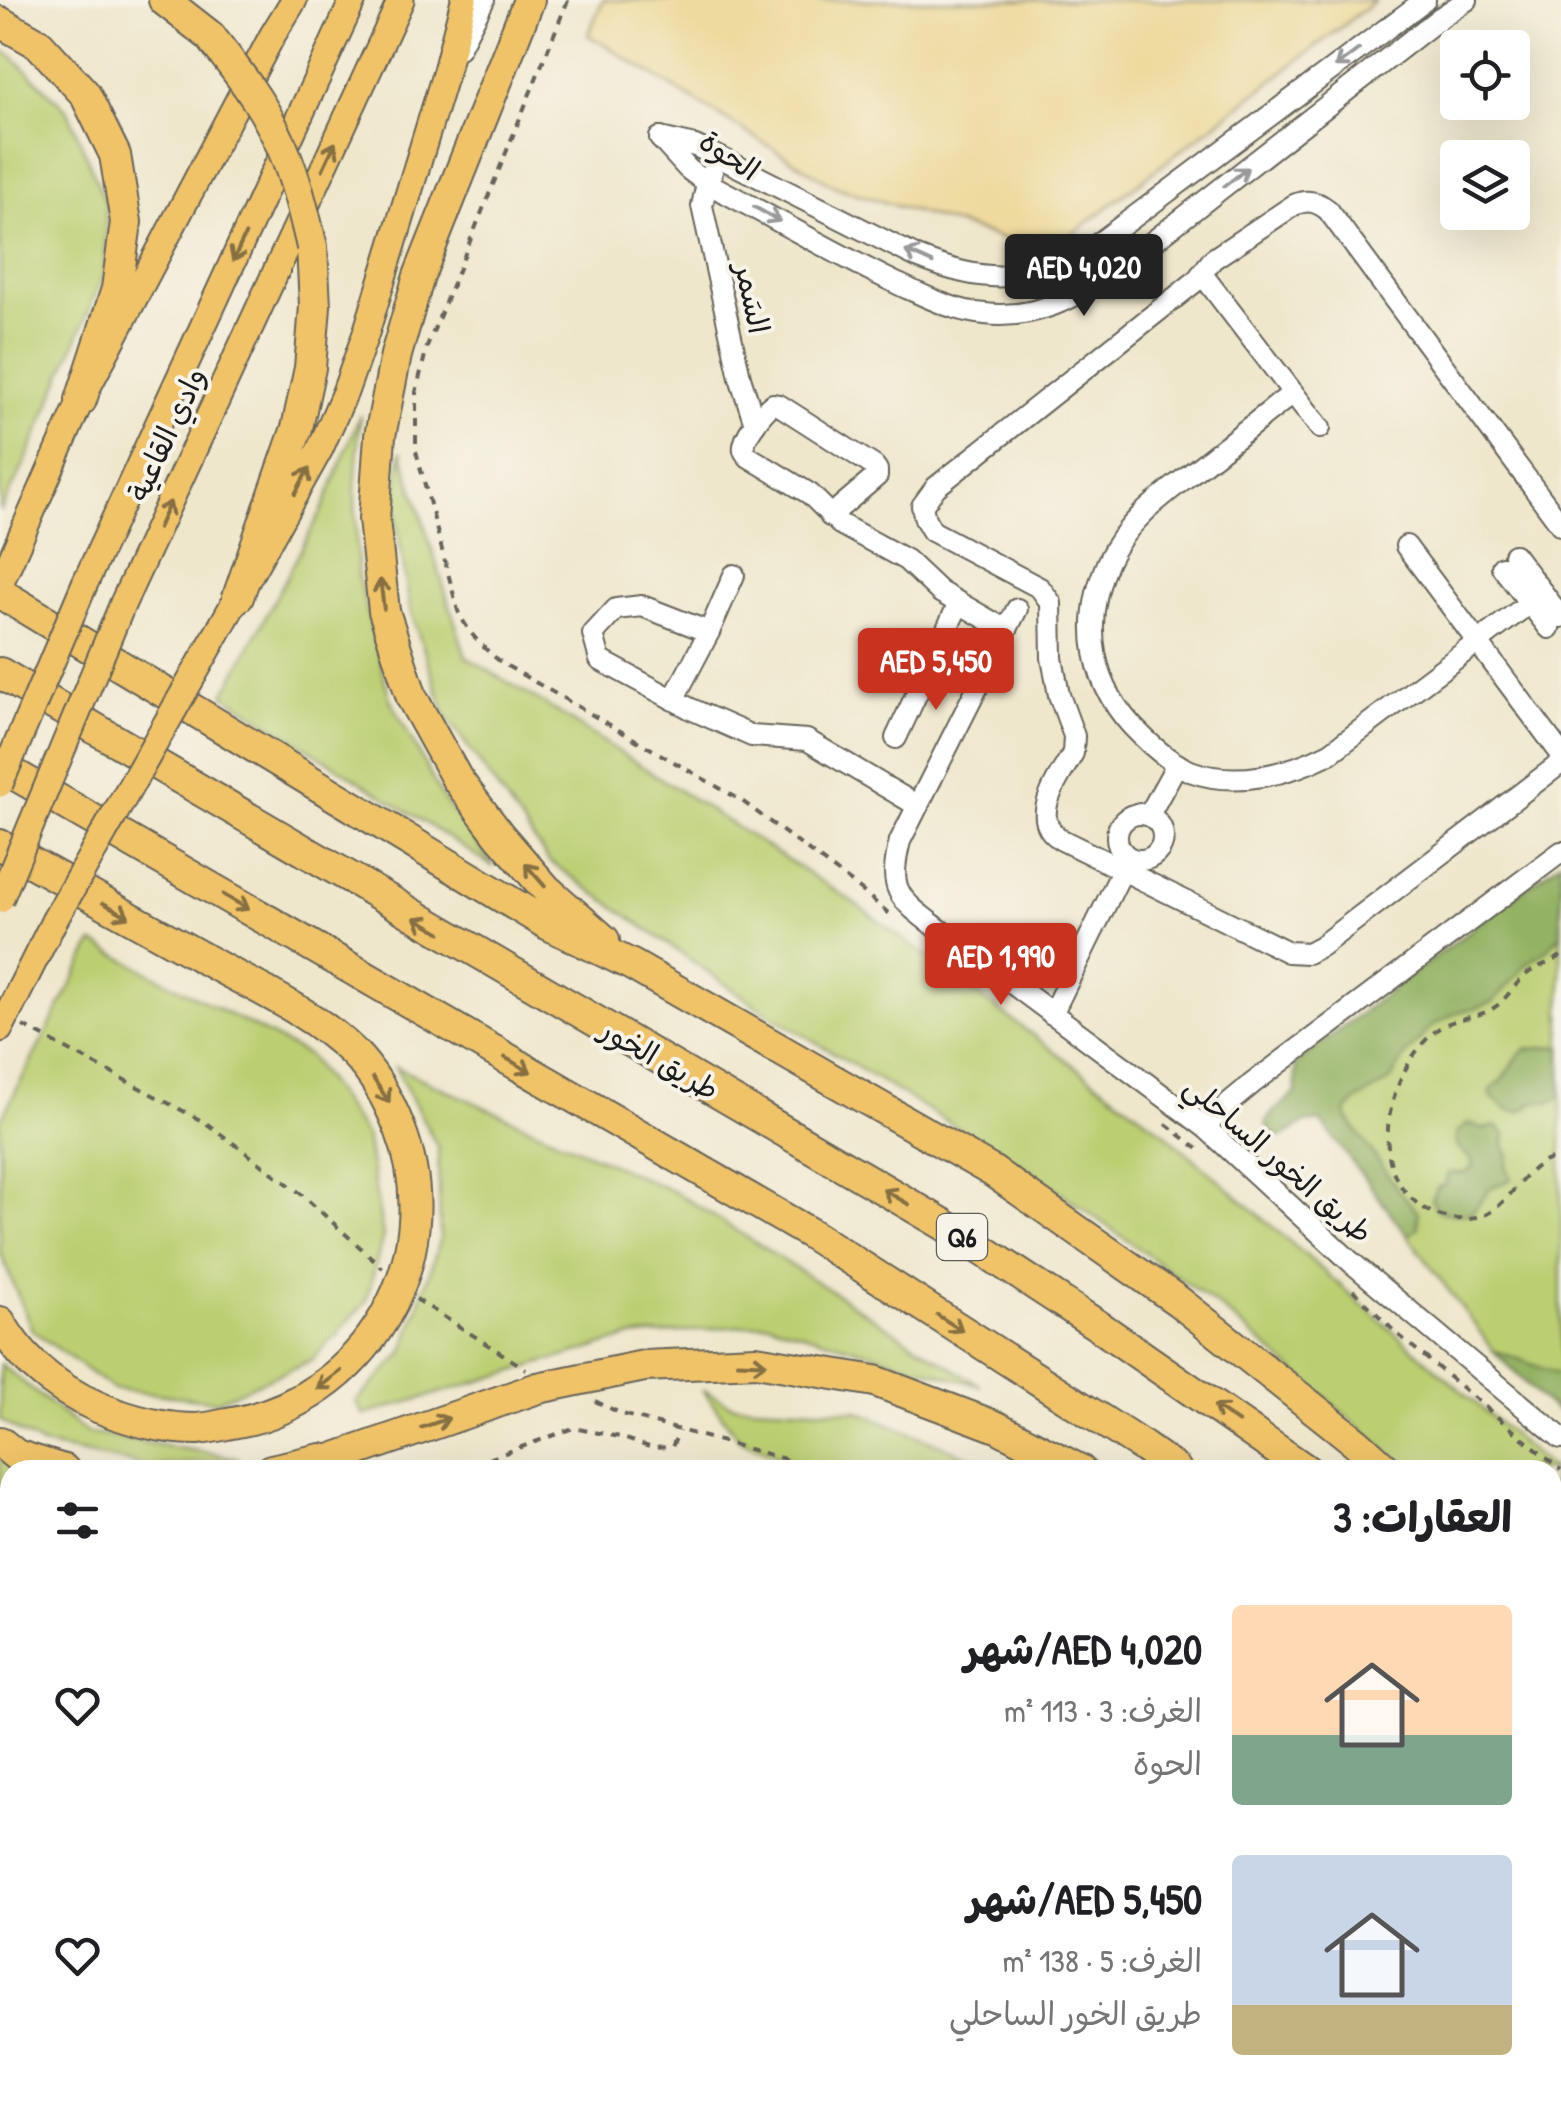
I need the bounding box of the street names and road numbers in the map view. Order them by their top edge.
street label: الحوة [692,120,768,190]
street label: السَمر [725,256,780,337]
street label: وادي القاعية [118,361,216,508]
street label: طريق الخور [591,1007,727,1109]
street label: طريق الخور الساحلي [1172,1066,1382,1257]
road number: Q6 [937,1214,987,1260]

